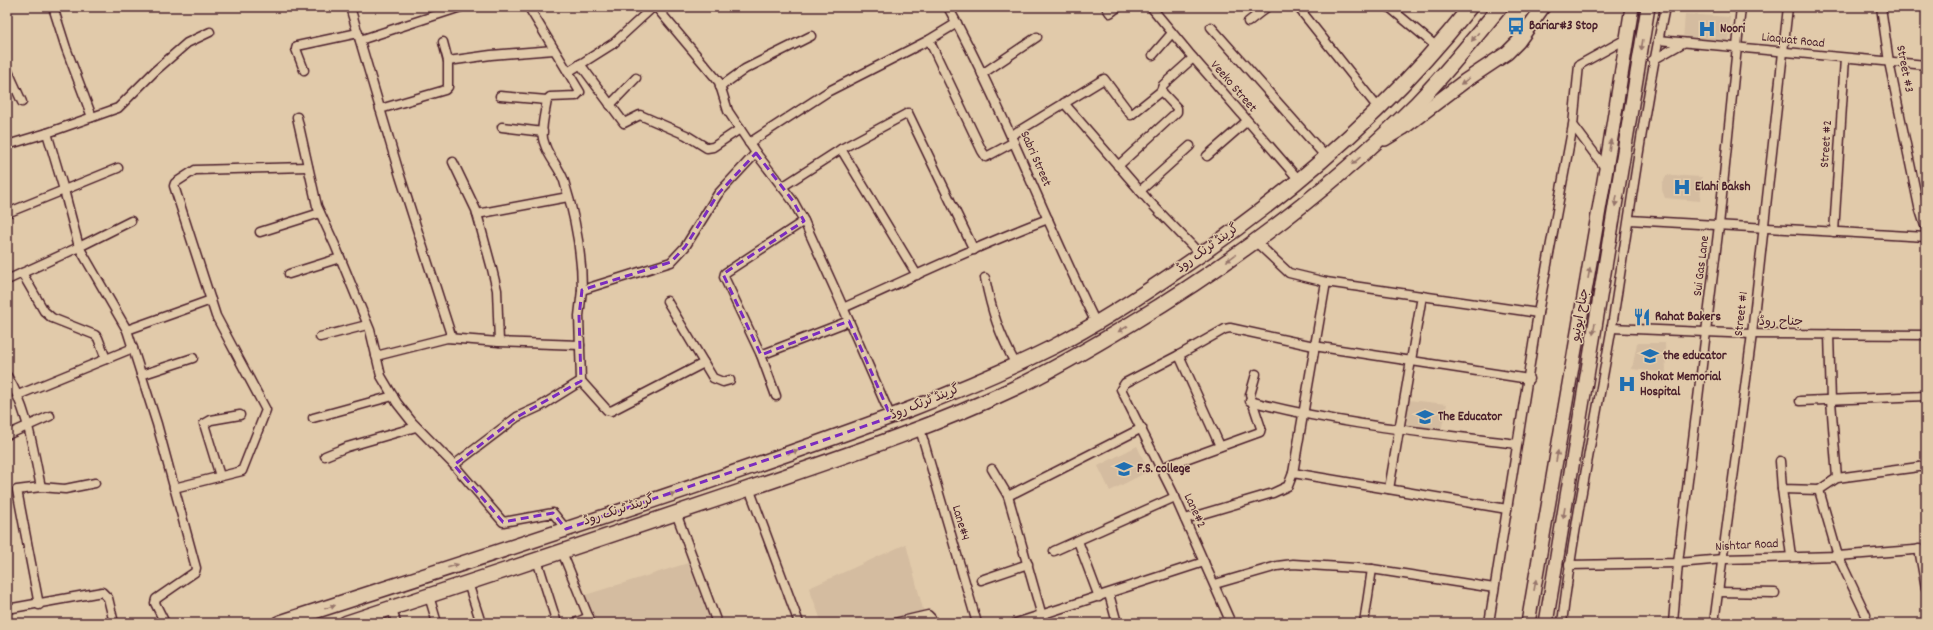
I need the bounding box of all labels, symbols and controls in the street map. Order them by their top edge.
bus stop icon: Bariar#3 Stop [1506,16,1526,36]
place label: Bariar#3 Stop [1529,17,1598,36]
hospital icon: Noori [1697,19,1717,39]
place label: Noori [1720,20,1746,39]
street label: Liaquat Road [1760,28,1826,54]
one-way arrow [1471,32,1480,43]
one-way arrow [1639,39,1645,52]
street label: Street #3 [1890,44,1918,94]
street label: Veeko Street [1205,57,1261,117]
one-way arrow [1460,77,1471,85]
street label: Street #2 [1816,120,1838,168]
street label: Sabri Street [1014,128,1056,190]
one-way arrow [1607,139,1613,151]
one-way arrow [1350,156,1361,165]
hospital icon: Elahi Baksh [1672,177,1692,197]
place label: Elahi Baksh [1695,178,1750,197]
one-way arrow [1612,195,1618,207]
street label: گرینڈ ٹرنک روڈ [1173,219,1244,278]
street label: Sui Gas Lane [1689,234,1715,297]
one-way arrow [1226,254,1237,262]
one-way arrow [1586,267,1592,279]
street label: جناح ایونیو [1567,287,1595,344]
street label: Street #1 [1730,291,1754,337]
restaurant icon: Rahat Bakers [1632,307,1652,327]
place label: Rahat Bakers [1655,308,1721,327]
street label: جناح روڈ [1759,313,1803,332]
one-way arrow [1591,323,1597,336]
one-way arrow [1118,325,1128,333]
school or university icon: the educator [1640,346,1660,366]
place label: the educator [1663,347,1728,366]
place label: Shokat Memorial Hospital [1640,368,1722,402]
hospital icon: Shokat Memorial Hospital [1617,374,1637,394]
street label: گرینڈ ٹرنک روڈ [887,380,963,426]
school or university icon: The Educator [1415,407,1435,427]
place label: The Educator [1438,408,1503,427]
one-way arrow [787,448,799,454]
one-way arrow [1554,450,1560,463]
school or university icon: F.S. college [1114,459,1134,479]
place label: F.S. college [1137,460,1190,479]
street label: گرینڈ ٹرنک روڈ [581,490,657,531]
one-way arrow [664,491,676,497]
street label: Lane#2 [1178,491,1210,531]
street label: Lane#4 [946,503,974,543]
one-way arrow [1560,507,1566,519]
street label: Nishtar Road [1715,535,1779,557]
one-way arrow [448,563,460,569]
one-way arrow [1532,578,1538,591]
one-way arrow [324,603,336,609]

